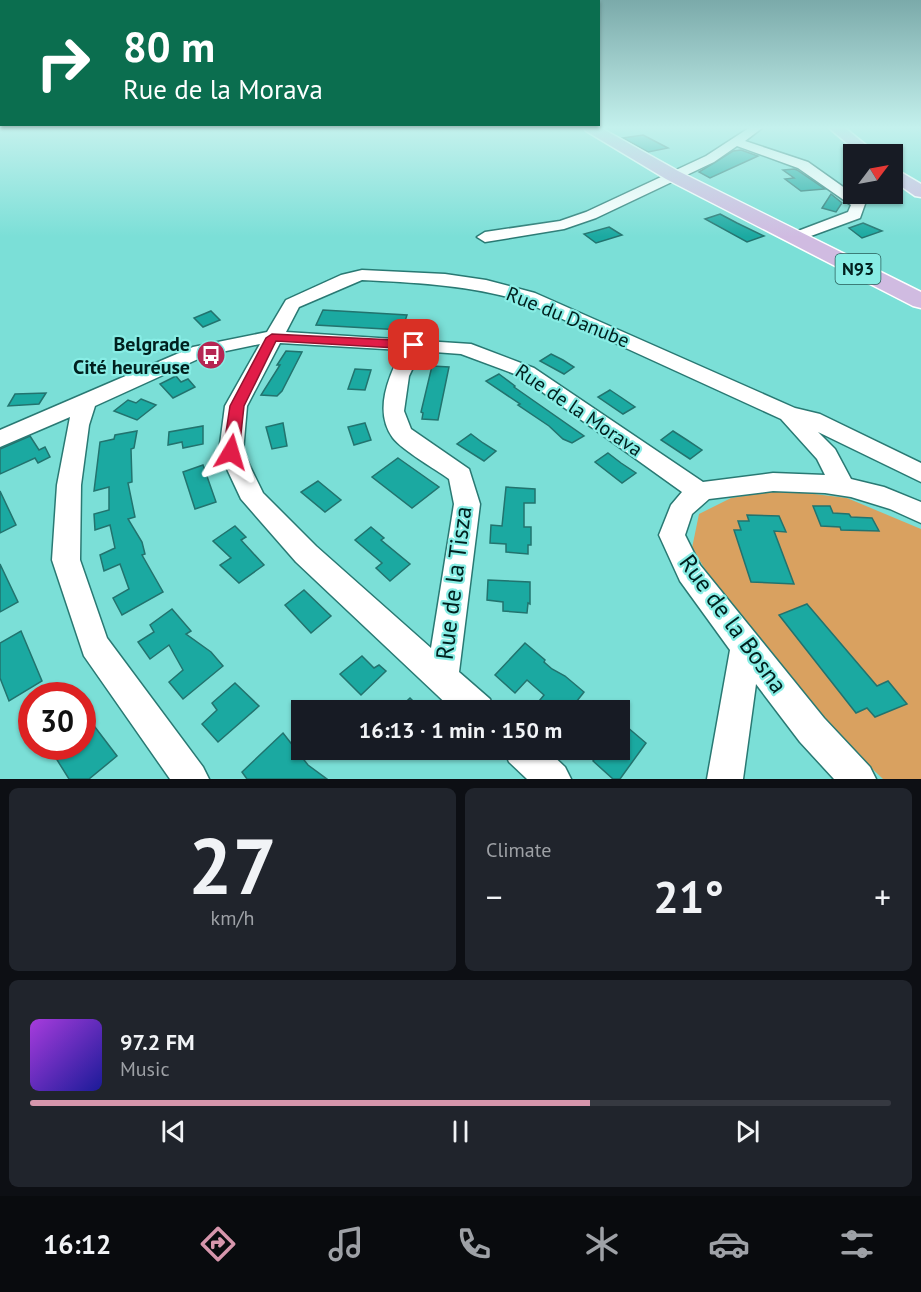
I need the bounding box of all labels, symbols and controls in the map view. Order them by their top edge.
text: 80 m [123,19,215,74]
icon: right [24,24,102,102]
text: Rue de la Morava [123,72,323,106]
north arrow [843,144,903,204]
map controls [843,144,903,204]
road number: N93 [836,254,880,284]
street label: Rue du Danube [503,280,633,354]
pin [388,319,439,370]
icon: arrive [397,328,430,361]
place label: Belgrade Cité heureuse [73,331,190,380]
bus stop icon: Belgrade Cité heureuse [195,339,227,371]
street label: Rue de la Morava [510,358,648,462]
position arrow [199,420,263,484]
street label: Rue de la Tisza [429,505,478,661]
street label: Rue de la Bosna [673,548,794,699]
speed limit sign: 30 [18,682,96,760]
text: 16:13 · 1 min · 150 m [359,716,562,744]
text: 27 [188,815,277,916]
text: Climate [486,837,552,863]
text: 21° [653,867,724,925]
text: − [486,875,503,918]
text: + [874,875,891,918]
text: km/h [211,905,254,931]
text: 97.2 FM [120,1028,195,1056]
text: Music [120,1056,169,1082]
icon: previous [157,1115,190,1148]
icon: pause [444,1115,477,1148]
icon: next [731,1115,764,1148]
icon: directions [197,1223,239,1265]
icon: music [325,1223,367,1265]
icon: phone [453,1223,495,1265]
icon: climate [581,1223,623,1265]
icon: car [708,1223,750,1265]
icon: filters [836,1223,878,1265]
text: 16:12 [43,1227,111,1261]

